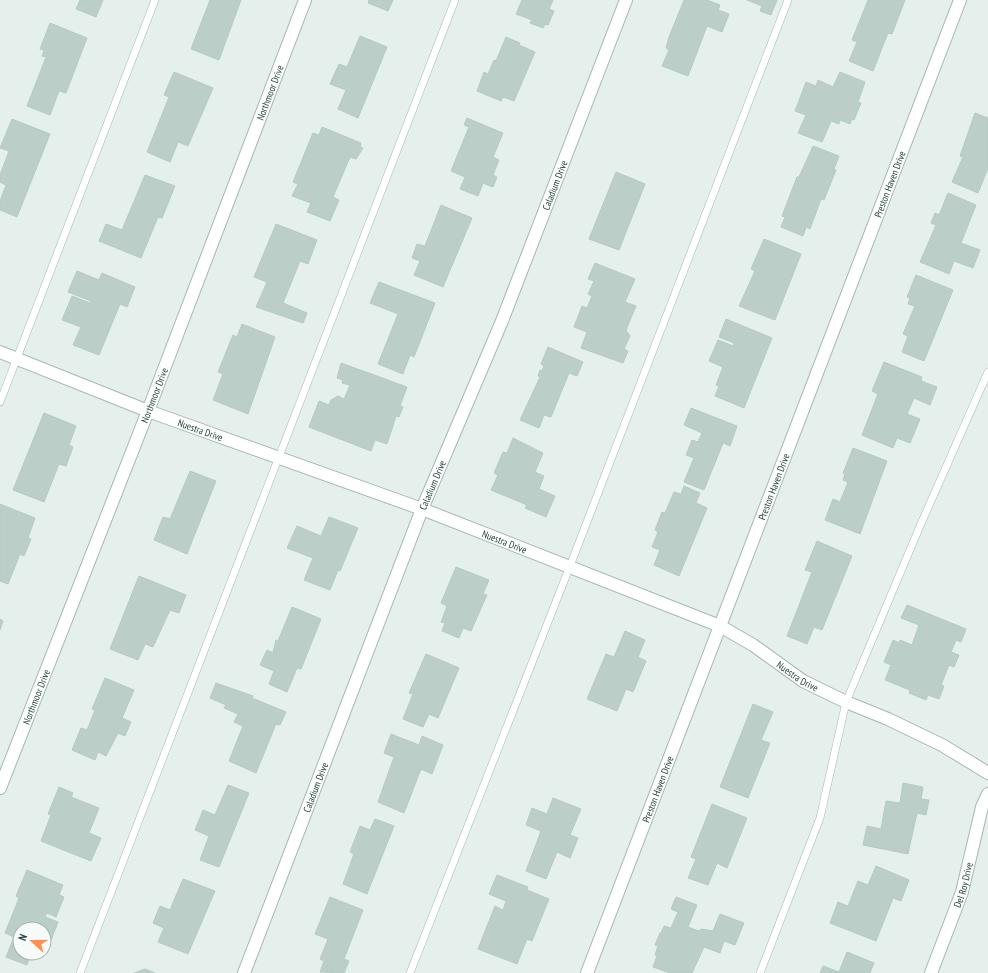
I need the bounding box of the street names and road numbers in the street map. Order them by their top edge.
street label: Northmoor Drive [253,63,286,122]
street label: Preston Haven Drive [871,149,908,219]
street label: Caladium Drive [539,158,570,212]
street label: Northmoor Drive [138,366,171,425]
street label: Nuestra Drive [176,416,225,444]
street label: Preston Haven Drive [755,451,792,522]
street label: Caladium Drive [416,458,448,512]
street label: Nuestra Drive [480,527,529,556]
street label: Nuestra Drive [774,658,821,694]
street label: Northmoor Drive [19,667,52,726]
street label: Preston Haven Drive [639,754,676,824]
street label: Caladium Drive [300,760,331,814]
street label: Del Roy Drive [950,861,975,909]

